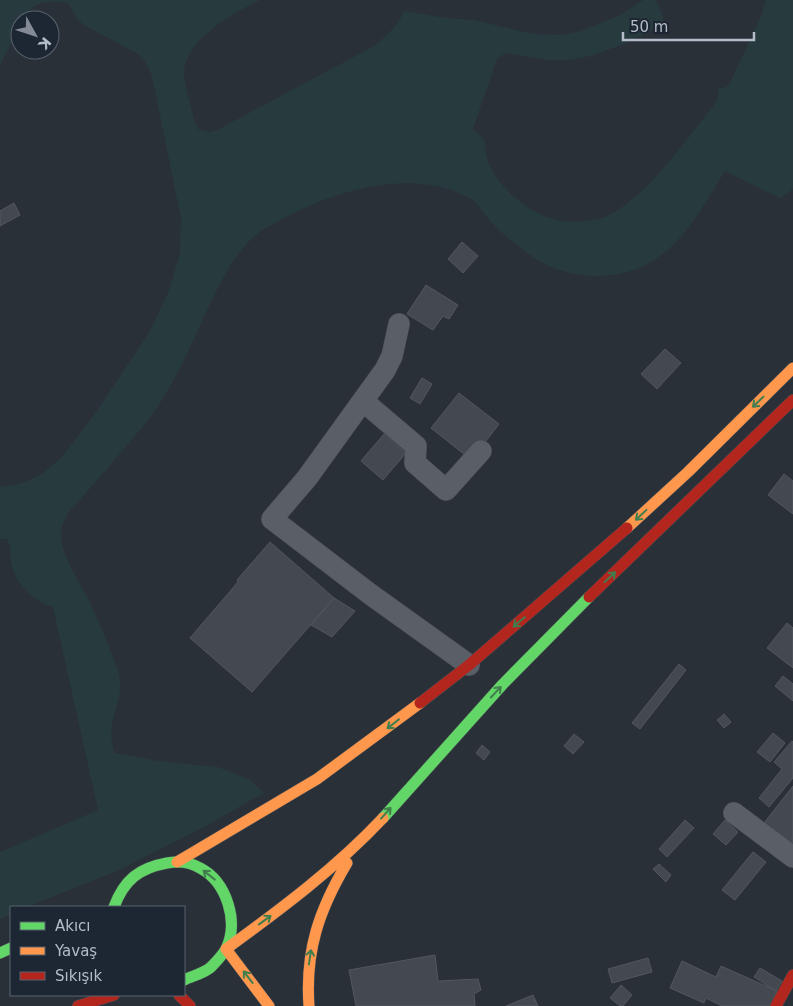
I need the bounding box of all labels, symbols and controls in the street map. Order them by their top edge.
north arrow [10,10,60,60]
scale bar [623,10,754,42]
text: 50 m [630,18,668,36]
text: K [35,34,55,54]
one-way arrow [752,396,764,409]
one-way arrow [635,509,648,521]
one-way arrow [603,571,616,583]
one-way arrow [512,616,525,627]
one-way arrow [490,686,502,699]
one-way arrow [386,719,399,730]
one-way arrow [381,806,392,819]
one-way arrow [202,870,216,880]
legend [10,906,185,996]
one-way arrow [258,915,272,925]
text: Akıcı [55,917,91,935]
text: Yavaş [54,942,97,960]
one-way arrow [305,950,315,966]
text: Sıkışık [55,967,103,985]
one-way arrow [242,971,253,984]

